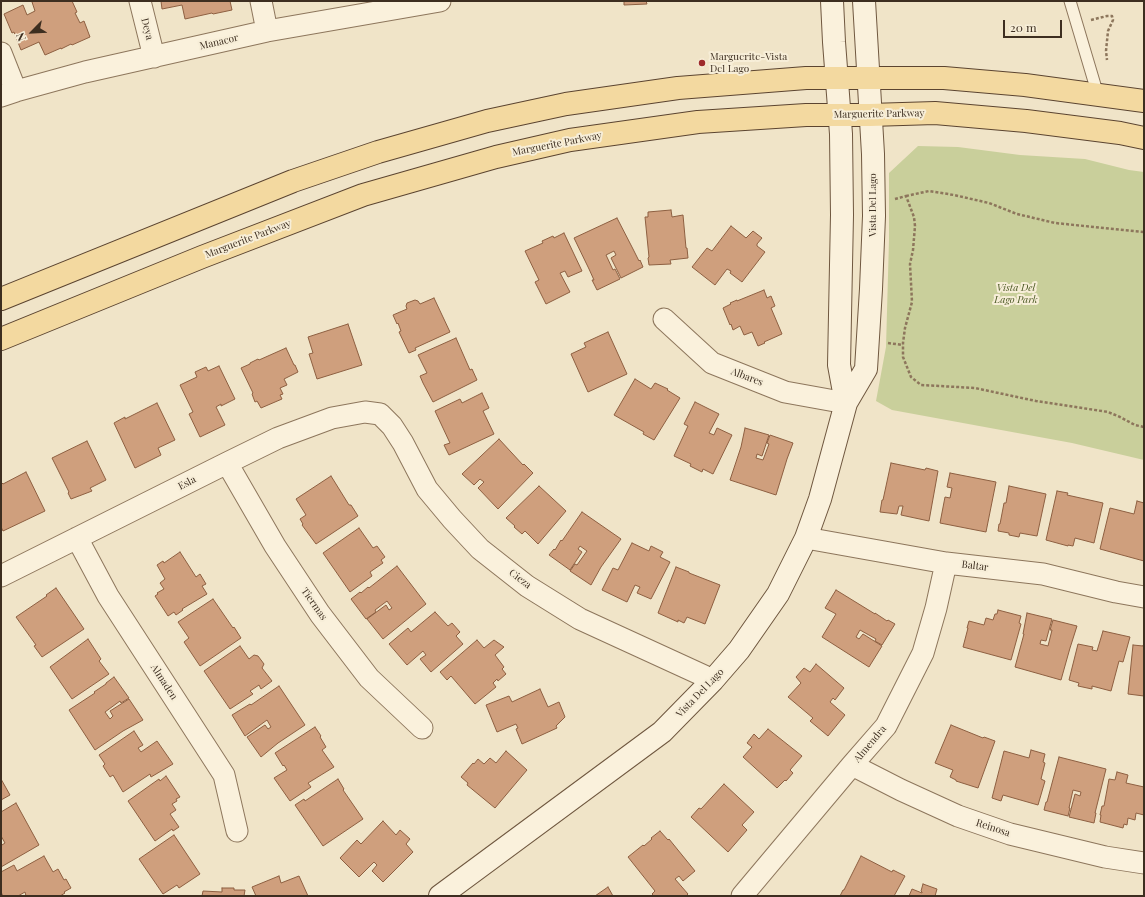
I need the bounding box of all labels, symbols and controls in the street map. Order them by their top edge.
north arrow [12,12,52,52]
scale bar [1005,12,1064,38]
street label: Deya [138,17,156,41]
text: 20 m [1010,19,1037,35]
text: N [12,30,29,44]
street label: Manacor [198,32,240,52]
place label: Marguerite-Vista Del Lago [710,51,787,74]
marker: Marguerite-Vista Del Lago [697,58,707,68]
street label: Marguerite Parkway [833,107,925,121]
street label: Marguerite Parkway [511,129,603,159]
street label: Vista Del Lago [867,173,879,237]
street label: Marguerite Parkway [203,217,293,261]
park label: Vista Del Lago Park [994,282,1038,306]
street label: Albares [729,365,765,389]
street label: Esla [176,473,198,493]
street label: Baltar [961,558,989,574]
street label: Cieza [507,567,533,591]
street label: Tiermas [298,585,330,623]
street label: Almaden [148,662,180,702]
street label: Vista Del Lago [674,666,726,720]
street label: Almendra [851,723,889,765]
street label: Reinosa [974,817,1012,839]

